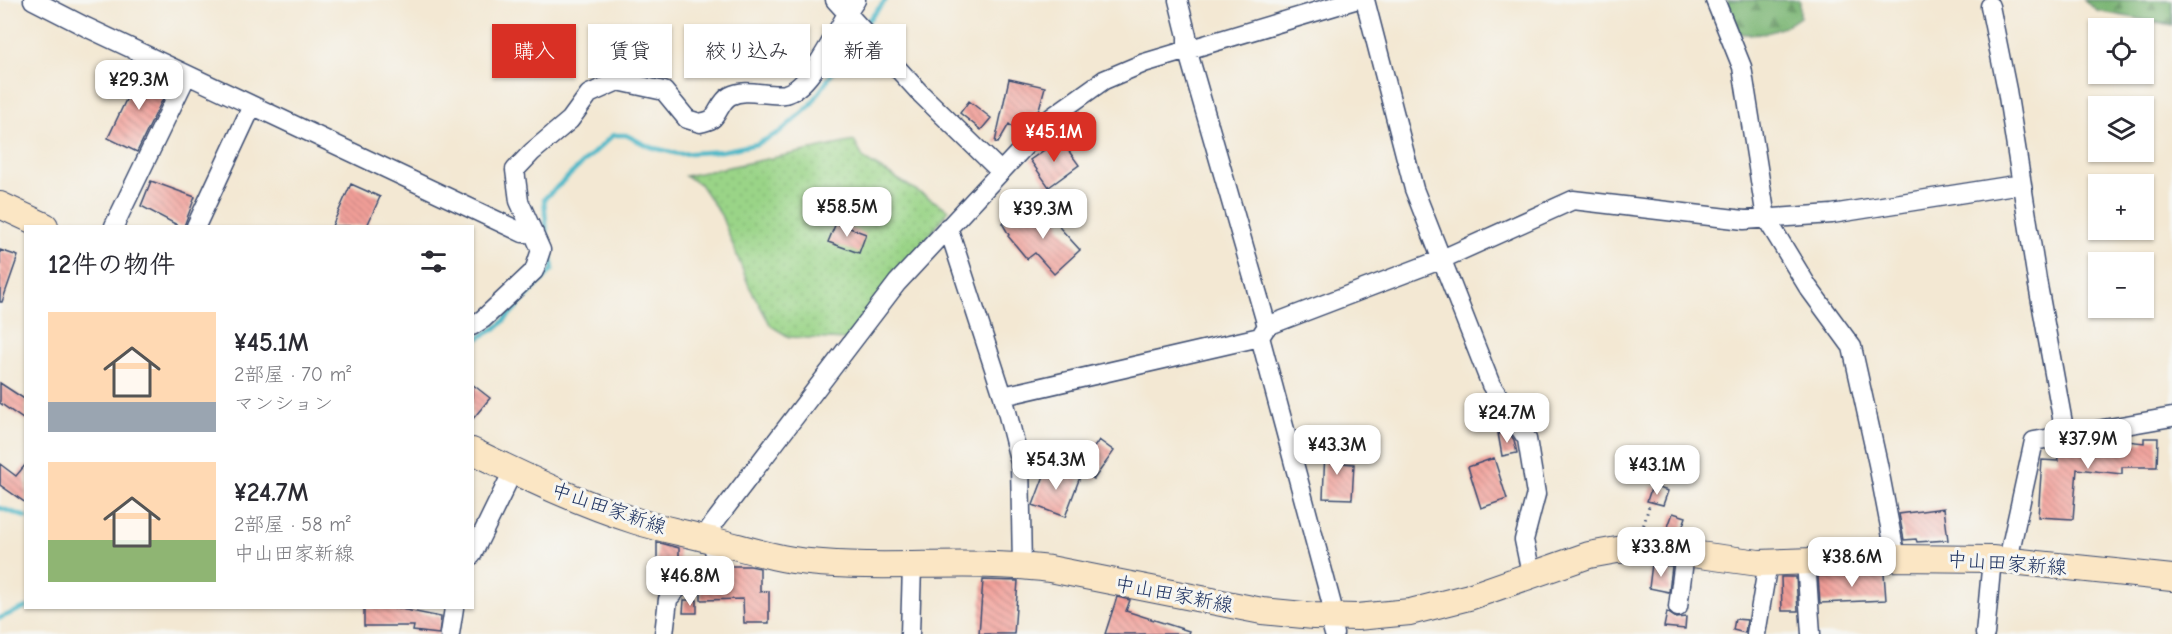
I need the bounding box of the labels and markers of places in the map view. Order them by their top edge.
pin: ¥29.3M [90,60,188,111]
pin: ¥45.1M [1005,112,1103,163]
pin: ¥58.5M [798,187,896,238]
pin: ¥39.3M [994,189,1092,240]
pin: ¥24.7M [1458,393,1556,444]
pin: ¥37.9M [2039,419,2137,470]
pin: ¥43.3M [1288,425,1386,476]
pin: ¥54.3M [1007,440,1105,491]
pin: ¥43.1M [1608,445,1706,496]
pin: ¥33.8M [1612,527,1710,578]
pin: ¥38.6M [1803,537,1901,588]
pin: ¥46.8M [641,556,739,607]

